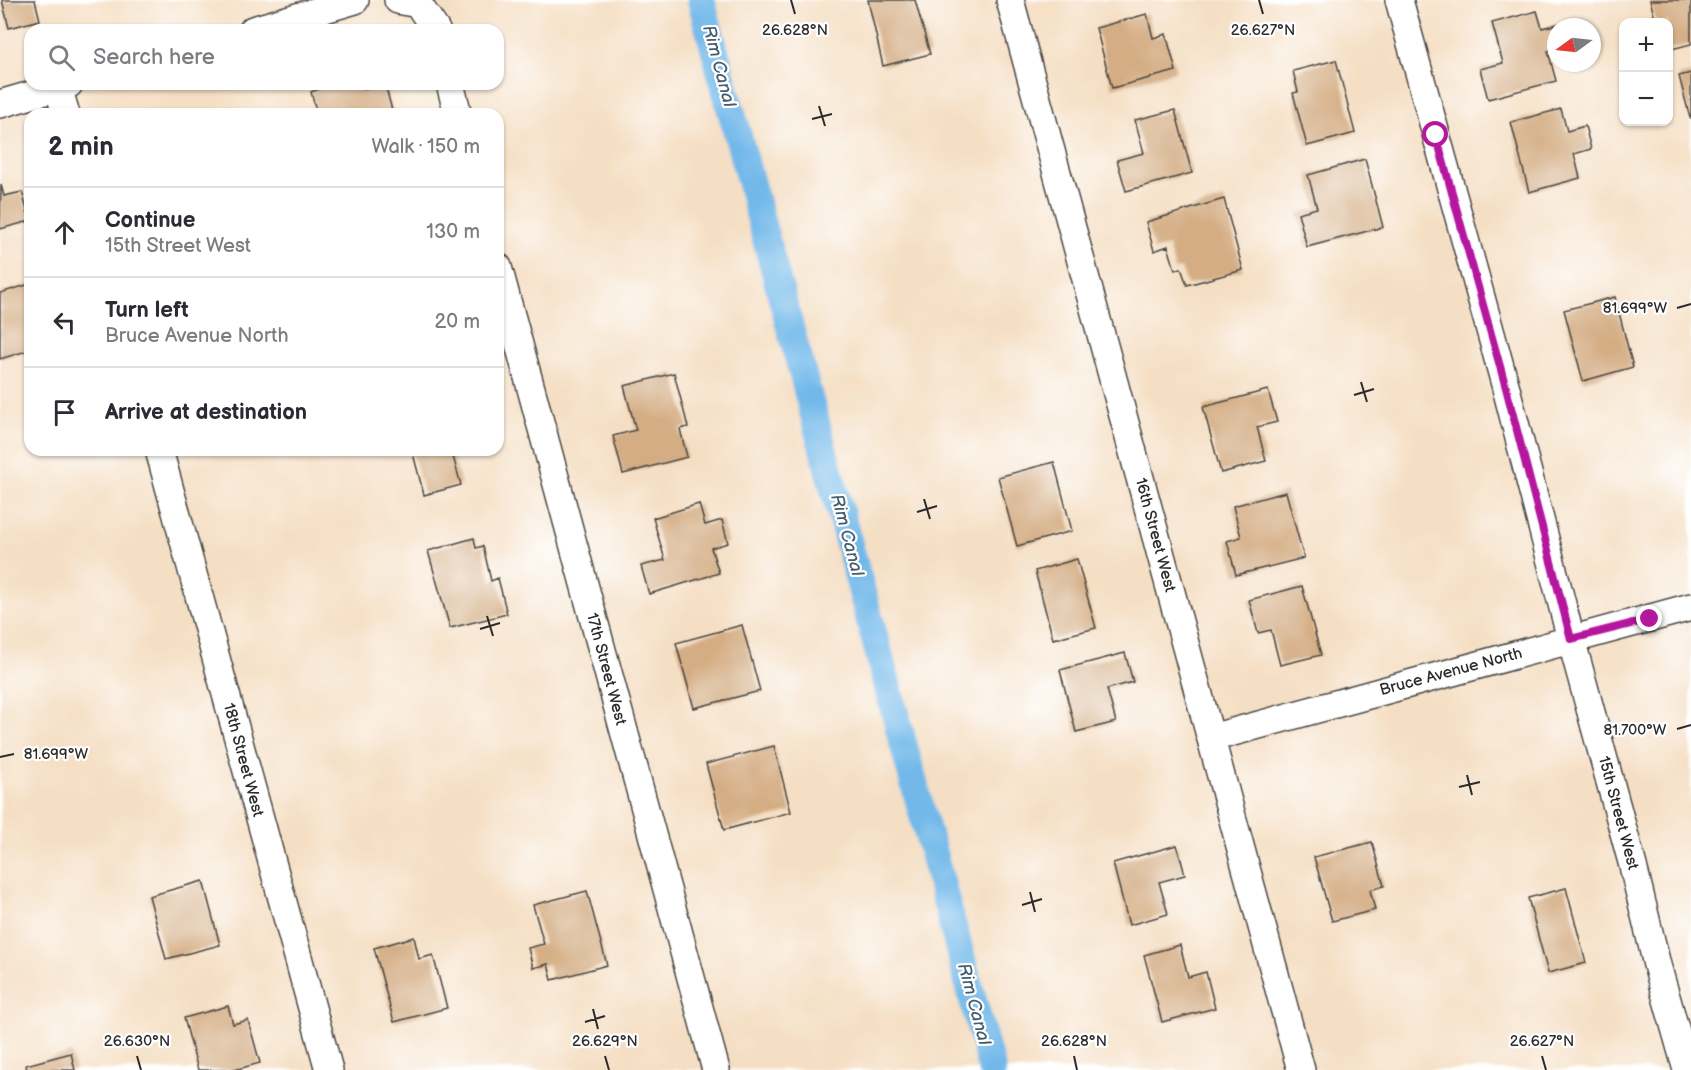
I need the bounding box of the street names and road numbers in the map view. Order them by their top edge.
street label: 16th Street West [1131,476,1179,594]
street label: 17th Street West [582,611,630,727]
street label: Bruce Avenue North [1378,644,1525,700]
street label: 18th Street West [219,701,267,819]
street label: 15th Street West [1594,754,1642,872]

